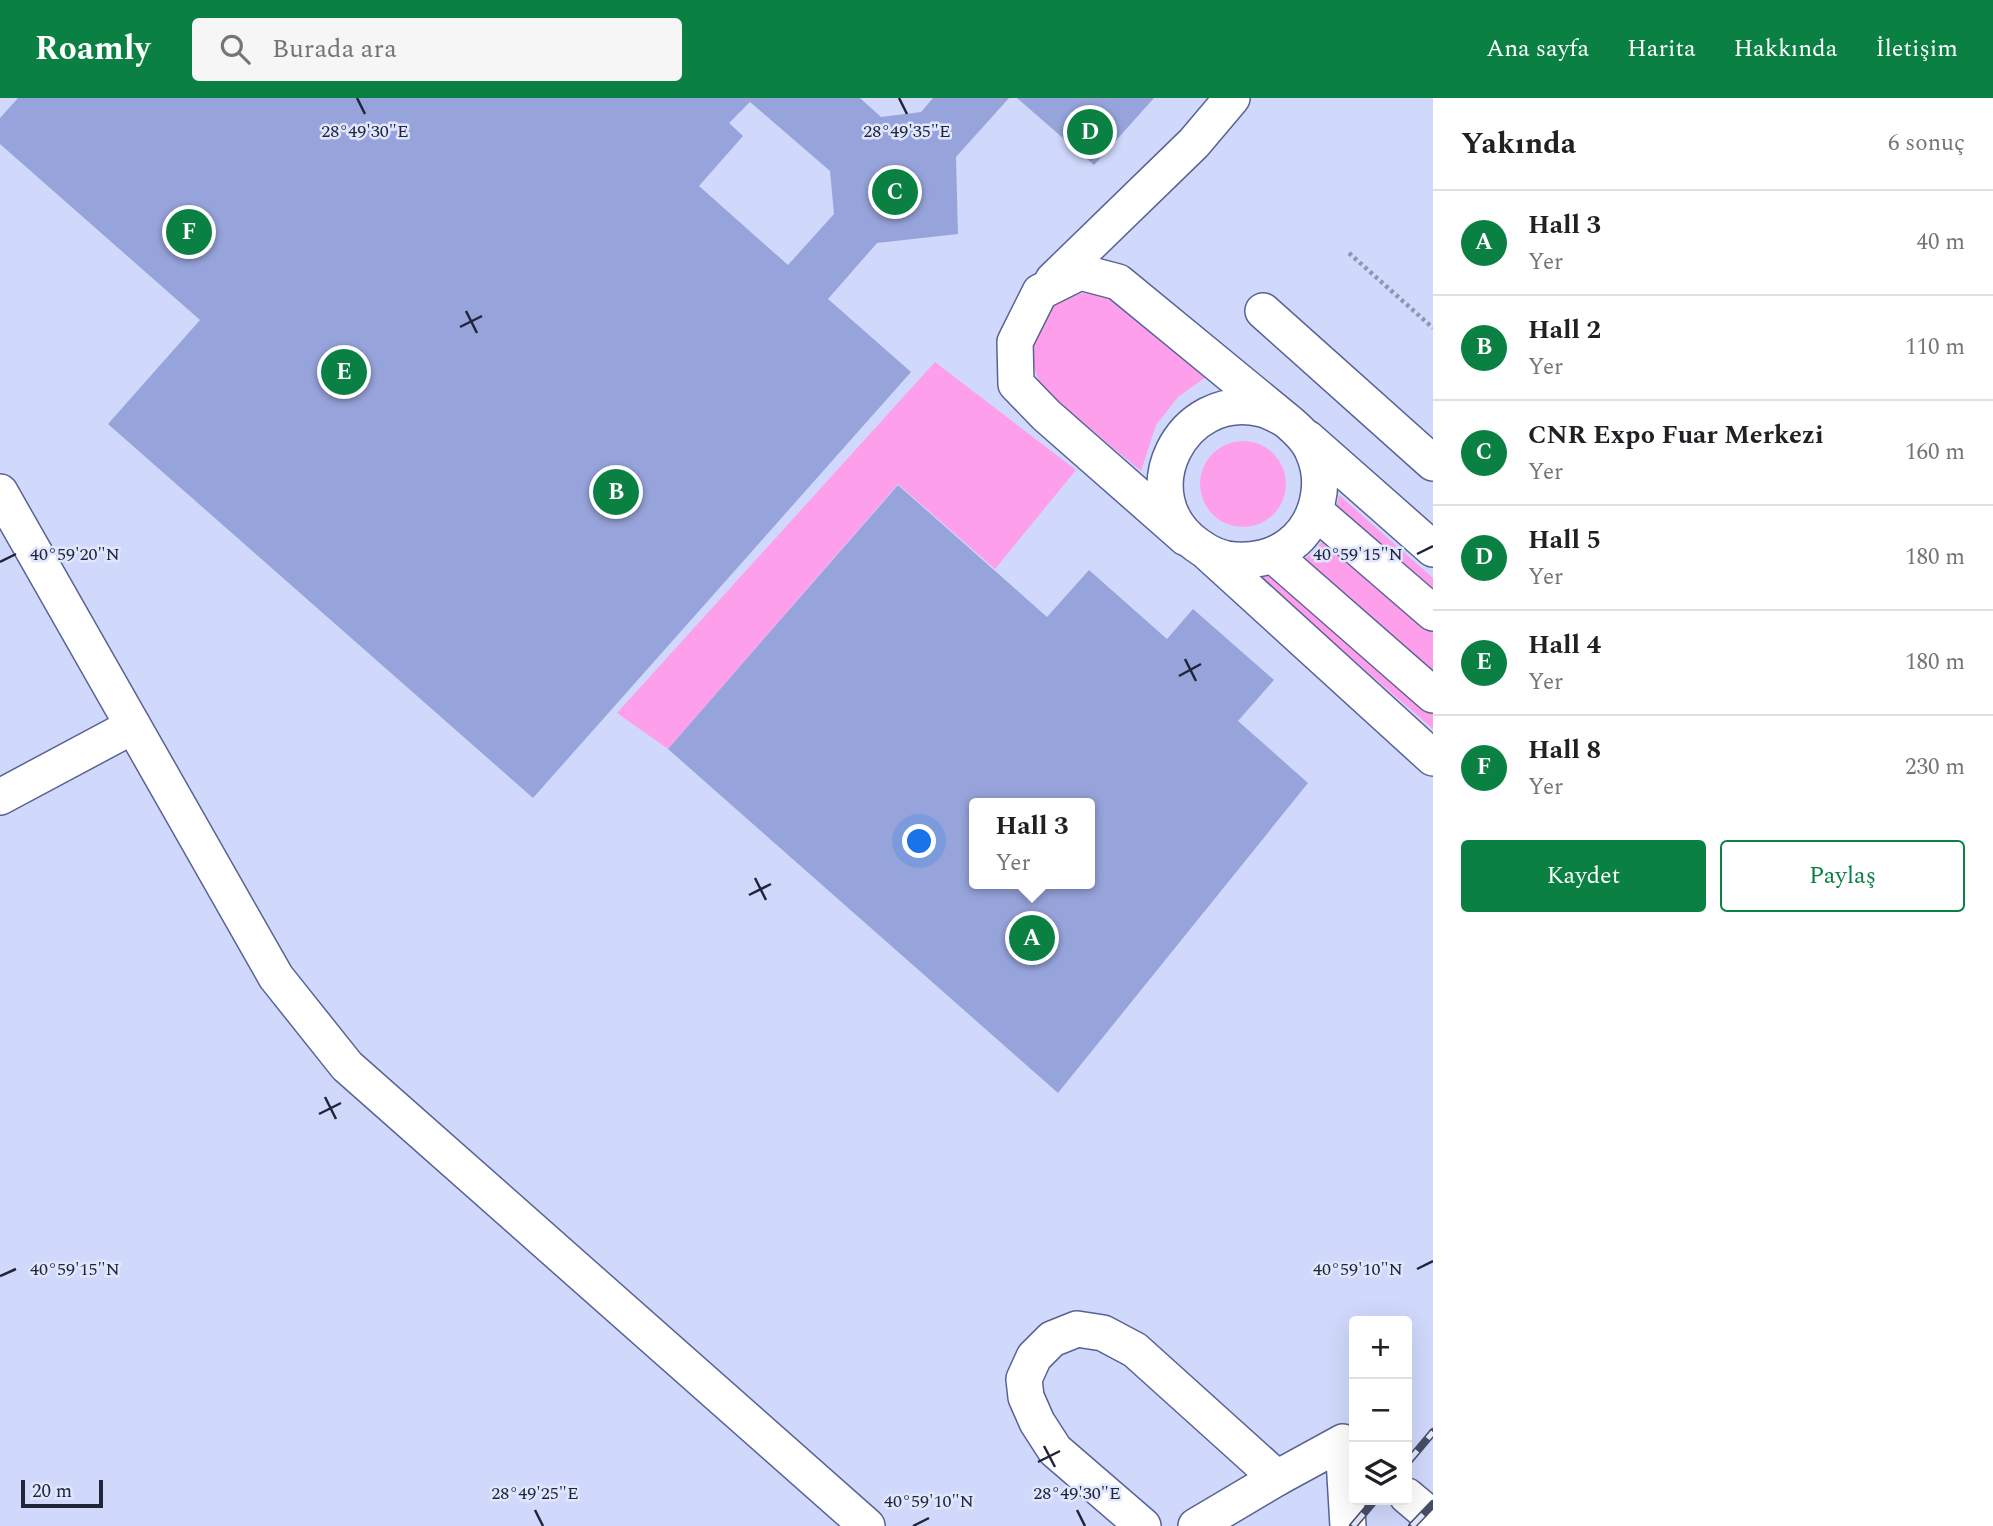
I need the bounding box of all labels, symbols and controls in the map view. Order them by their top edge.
search box [192,18,682,81]
text: Roamly [35,24,150,74]
text: Burada ara [272,29,397,69]
icon: search [216,30,254,68]
text: Ana sayfa [1486,31,1589,67]
text: Harita [1627,31,1696,67]
text: Hakkında [1734,31,1837,67]
text: İletişim [1875,31,1958,67]
pin: D [1067,106,1113,158]
text: 28°49'30"E [321,118,409,145]
text: 28°49'35"E [863,118,951,145]
text: Yakında [1461,121,1576,167]
text: 6 sonuç [1888,126,1965,161]
pin: C [872,166,918,218]
text: Hall 3 [1528,205,1601,245]
pin: F [166,206,212,258]
text: A [1475,225,1493,260]
text: 40 m [1916,225,1965,260]
text: Yer [1528,245,1563,280]
text: Hall 2 [1528,310,1601,350]
text: B [1476,330,1492,365]
text: 110 m [1905,330,1965,365]
pin: E [321,346,367,398]
text: Yer [1528,350,1563,385]
text: CNR Expo Fuar Merkezi [1528,415,1824,455]
text: C [1476,435,1492,470]
text: 160 m [1905,435,1965,470]
text: Yer [1528,455,1563,490]
pin: B [593,466,639,518]
text: Hall 5 [1528,520,1601,560]
text: D [1475,540,1493,575]
text: 180 m [1905,540,1965,575]
text: 40°59'20"N [30,541,120,568]
text: 40°59'15"N [1313,541,1403,568]
text: Yer [1528,560,1563,595]
text: Hall 4 [1528,625,1601,665]
text: E [1476,645,1492,680]
text: 180 m [1905,645,1965,680]
text: Yer [1528,665,1563,700]
text: Hall 8 [1528,730,1601,770]
text: F [1477,750,1491,785]
text: 230 m [1905,750,1965,785]
text: Yer [1528,770,1563,805]
popup [969,798,1095,889]
text: Hall 3 [995,806,1069,846]
your location [902,824,936,858]
button: Kaydet [1461,840,1706,912]
button: Paylaş [1720,840,1965,912]
text: Yer [995,846,1031,881]
pin: A [1009,912,1055,964]
text: 40°59'15"N [30,1256,120,1283]
text: 40°59'10"N [1313,1256,1403,1283]
map controls [1349,1316,1412,1505]
button: + [1349,1316,1412,1379]
button: − [1349,1379,1412,1442]
button: layers [1349,1442,1412,1505]
scale bar [21,1477,103,1509]
text: 20 m [32,1477,72,1506]
text: 28°49'25"E [491,1480,579,1507]
text: 28°49'30"E [1033,1480,1121,1507]
text: 40°59'10"N [884,1488,974,1515]

